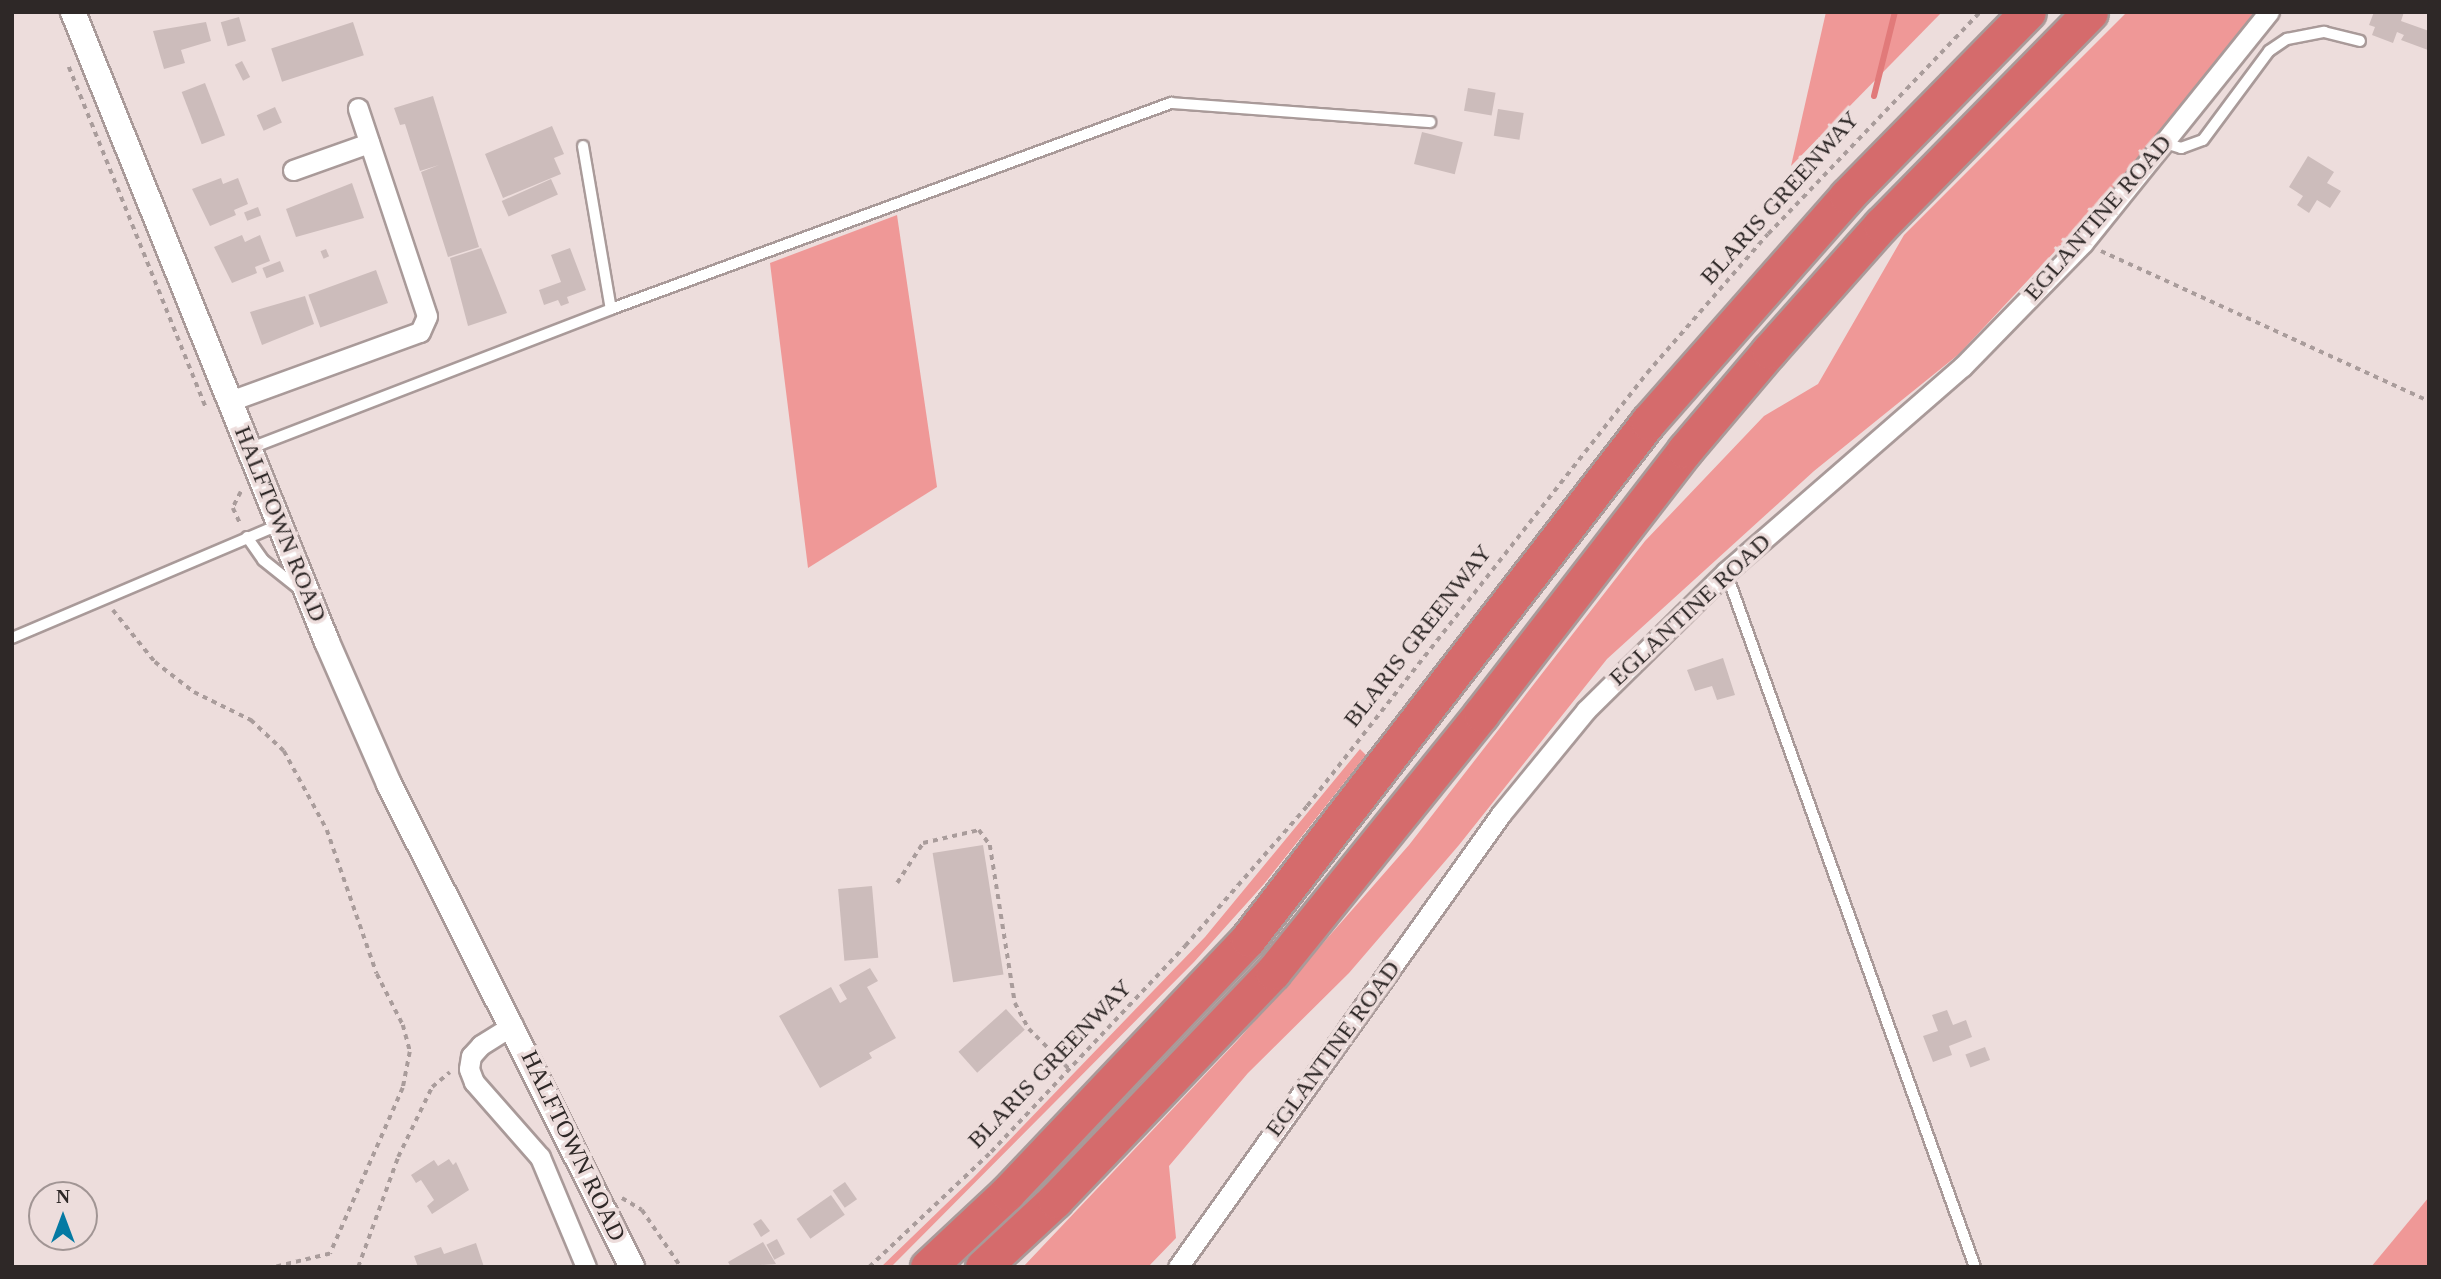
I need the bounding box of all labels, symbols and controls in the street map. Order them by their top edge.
street label: BLARIS GREENWAY [1694,105,1866,291]
street label: EGLANTINE ROAD [2018,129,2178,307]
street label: HALFTOWN ROAD [228,422,332,626]
street label: EGLANTINE ROAD [1603,528,1777,692]
street label: BLARIS GREENWAY [1338,539,1498,733]
street label: EGLANTINE ROAD [1260,956,1406,1142]
street label: BLARIS GREENWAY [962,974,1138,1154]
street label: HALFTOWN ROAD [514,1046,632,1246]
north arrow [28,1181,98,1251]
text: N [56,1186,70,1207]

